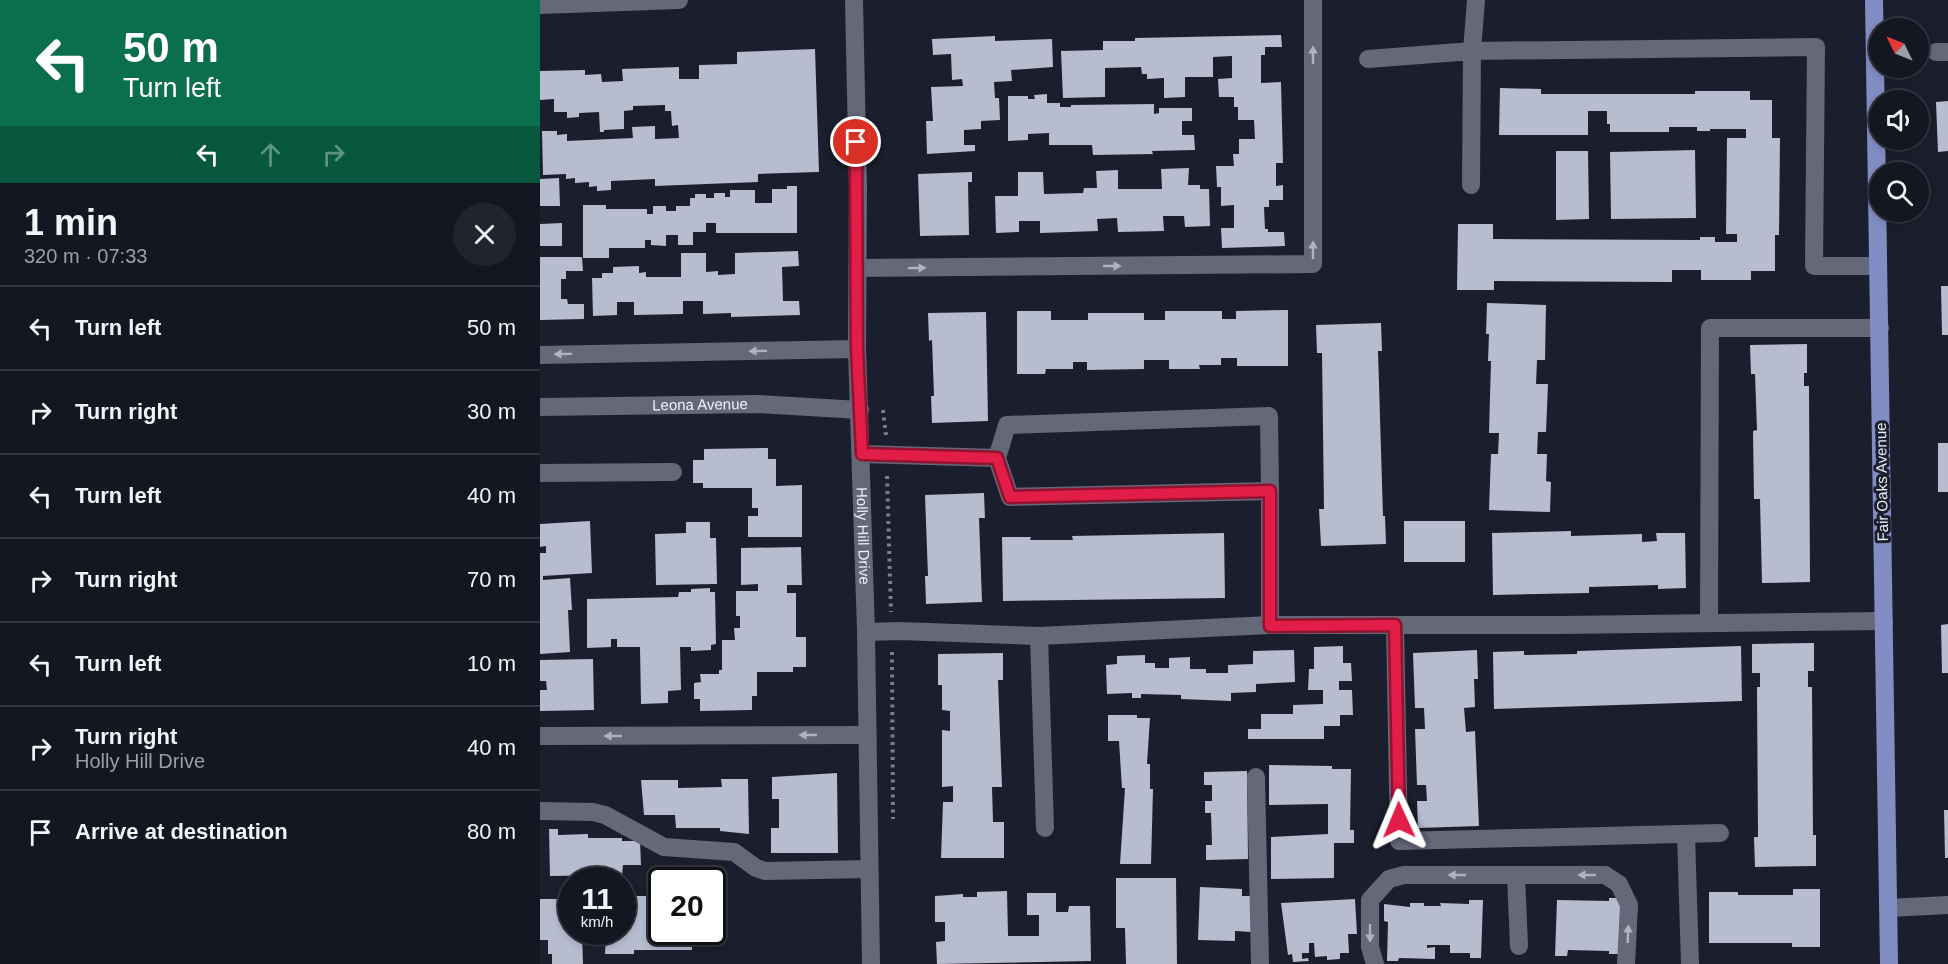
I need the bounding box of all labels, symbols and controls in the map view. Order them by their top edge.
north arrow [1869,18,1929,78]
map controls [1869,18,1929,222]
icon: left [24,24,102,102]
text: 50 m [123,24,219,71]
one-way arrow [1308,46,1318,65]
text: Turn left [123,73,221,103]
button: sound [1869,90,1929,150]
pin [830,116,881,167]
icon: arrive [839,125,872,158]
icon: left [191,138,224,171]
icon: ahead [254,138,287,171]
icon: right [317,138,350,171]
button: search [1869,162,1929,222]
text: 1 min [24,202,118,243]
button: close [453,203,516,266]
one-way arrow [1308,241,1318,260]
text: 320 m · 07:33 [24,245,147,267]
one-way arrow [1102,261,1121,271]
one-way arrow [907,263,926,272]
icon: left [24,312,57,345]
text: Turn left [75,315,161,340]
text: 50 m [467,315,516,340]
one-way arrow [748,346,767,356]
one-way arrow [553,350,572,359]
street label: Leona Avenue [652,395,748,413]
icon: right [24,396,57,429]
text: Turn right [75,399,177,424]
text: 30 m [467,399,516,424]
street label: Fair Oaks Avenue [1872,422,1891,542]
icon: left [24,480,57,513]
text: Turn left [75,483,161,508]
text: 40 m [467,483,516,508]
street label: Holly Hill Drive [853,487,873,585]
icon: right [24,564,57,597]
text: Turn right [75,567,177,592]
text: 70 m [467,567,516,592]
icon: left [24,648,57,681]
text: Turn left [75,651,161,676]
text: 10 m [467,651,516,676]
text: Turn right [75,724,177,749]
one-way arrow [798,730,817,740]
one-way arrow [603,731,622,741]
icon: right [24,732,57,765]
text: 40 m [467,735,516,760]
text: Holly Hill Drive [75,750,205,772]
position arrow [1367,788,1431,852]
icon: arrive [24,816,57,849]
text: Arrive at destination [75,819,288,844]
text: 80 m [467,819,516,844]
speed limit sign: 20 [648,867,726,945]
one-way arrow [1448,870,1467,880]
one-way arrow [1577,870,1596,880]
text: 11 [581,882,613,915]
text: km/h [581,913,613,930]
one-way arrow [1365,923,1375,942]
one-way arrow [1623,925,1632,944]

